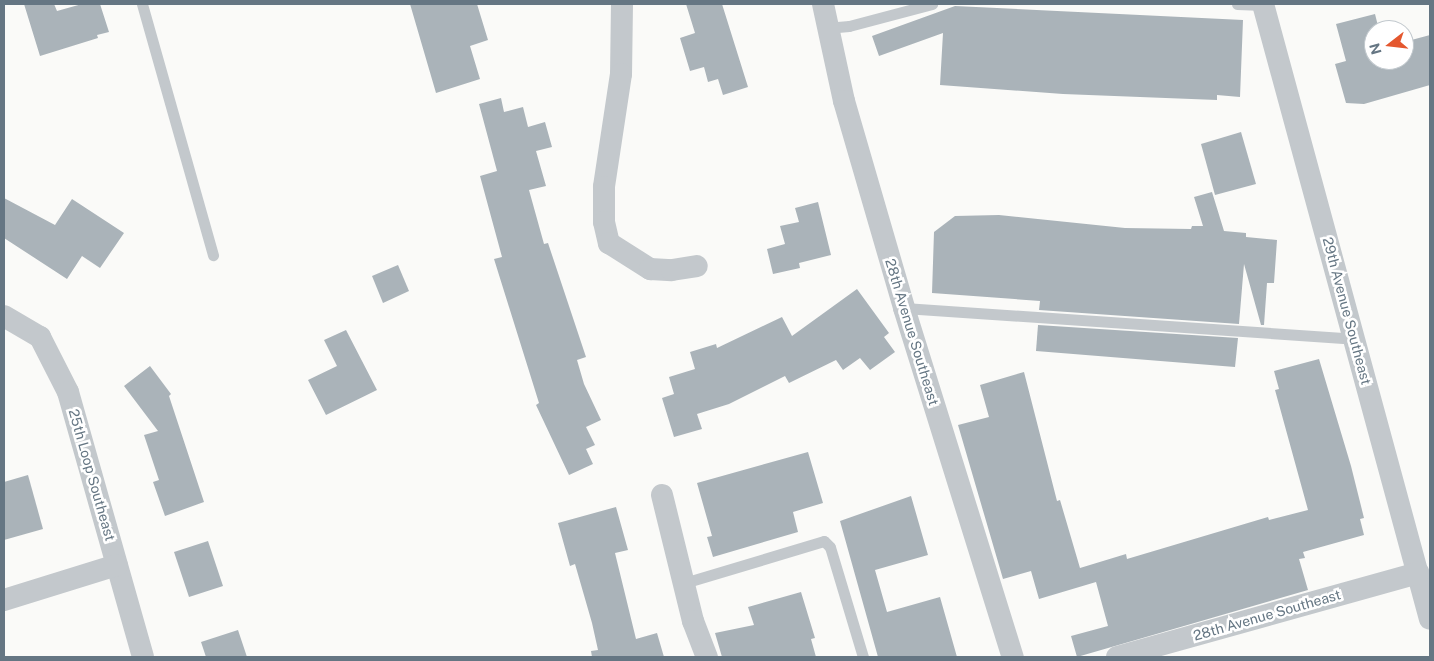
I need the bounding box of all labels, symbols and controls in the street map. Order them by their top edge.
north arrow [1364,20,1414,70]
text: N [1366,41,1385,56]
street label: 29th Avenue Southeast [1319,235,1375,387]
street label: 28th Avenue Southeast [882,257,942,407]
street label: 25th Loop Southeast [65,407,119,543]
street label: 28th Avenue Southeast [1191,586,1343,644]

